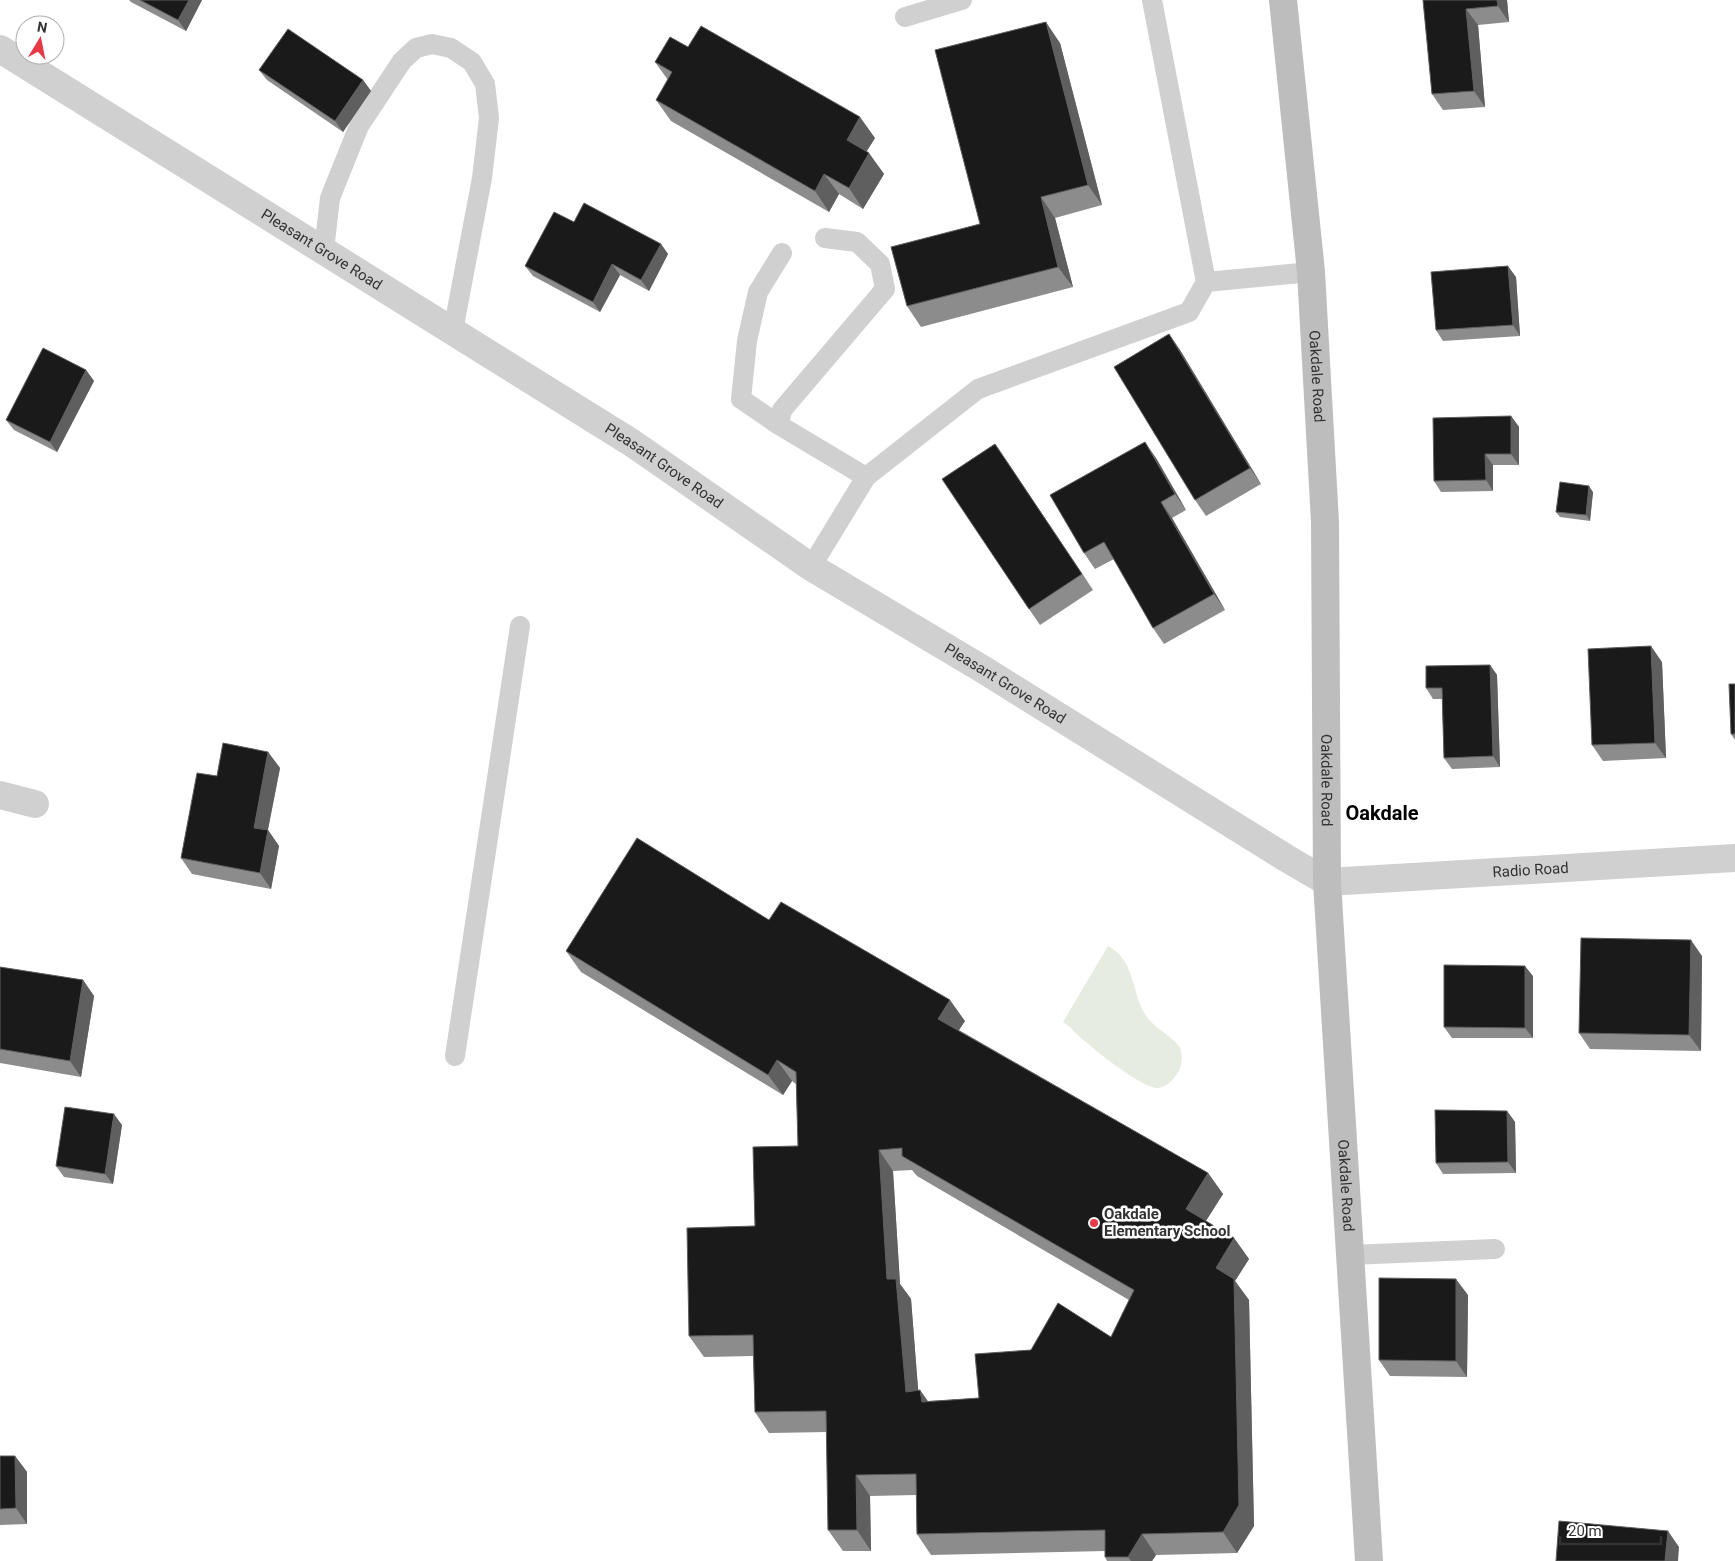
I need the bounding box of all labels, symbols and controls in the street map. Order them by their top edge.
north arrow [15,15,65,65]
text: N [36,18,49,36]
street label: Pleasant Grove Road [258,205,385,294]
street label: Oakdale Road [1305,330,1328,423]
street label: Pleasant Grove Road [602,419,727,512]
street label: Pleasant Grove Road [941,640,1069,728]
street label: Oakdale Road [1317,734,1336,826]
district label: Oakdale [1345,801,1419,825]
street label: Radio Road [1492,859,1569,881]
street label: Oakdale Road [1334,1139,1358,1232]
place label: Oakdale Elementary School [1104,1205,1230,1240]
marker: Oakdale Elementary School [1088,1217,1100,1229]
scale bar [1560,1514,1661,1546]
text: 20 m [1568,1522,1602,1540]

